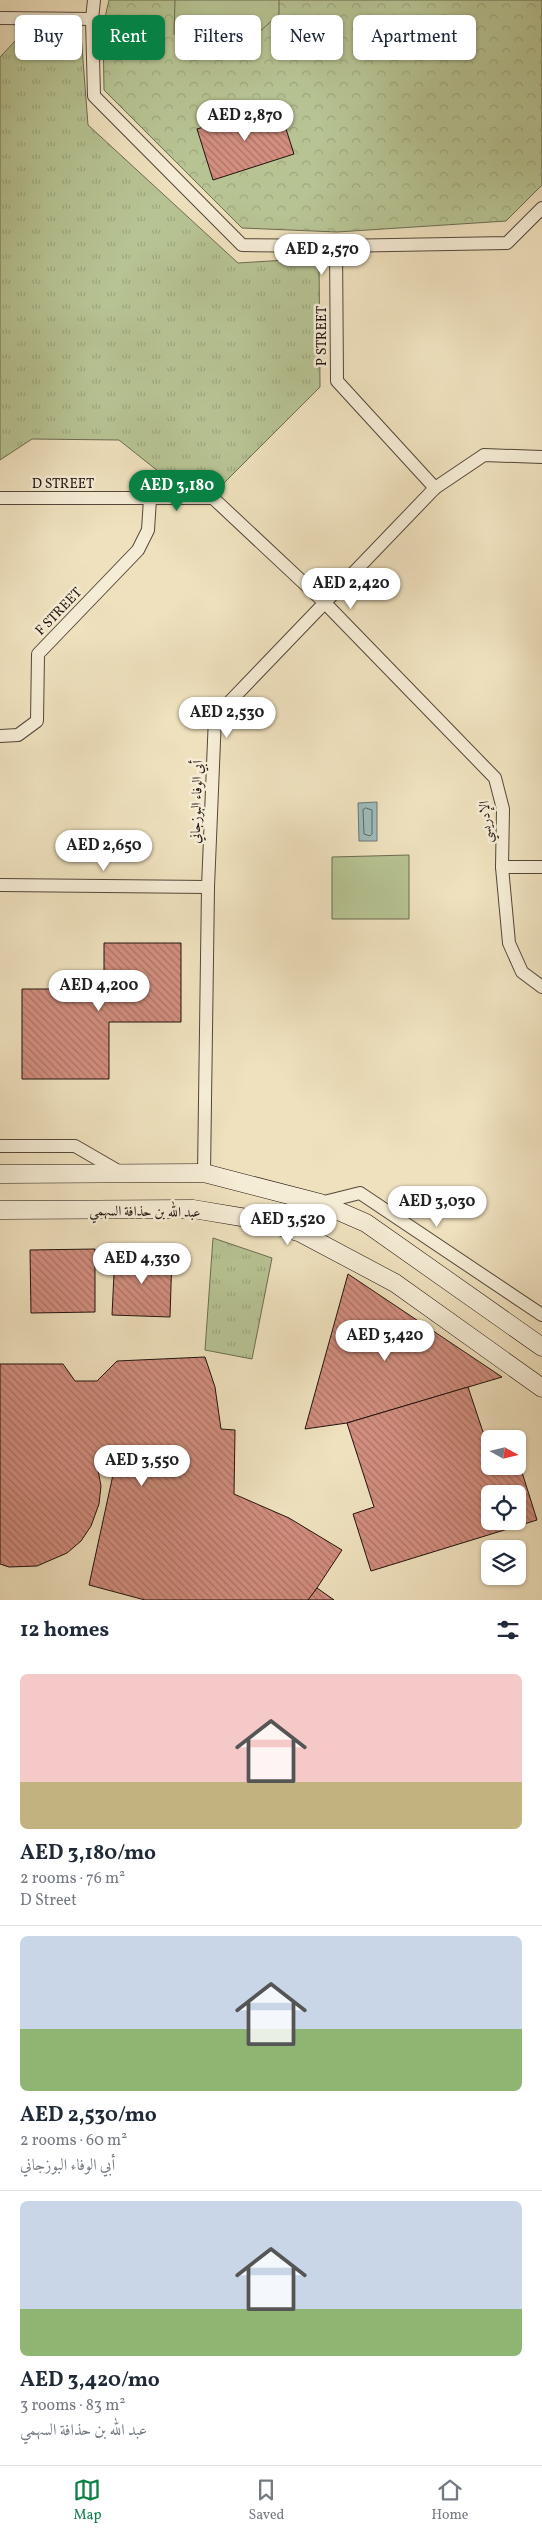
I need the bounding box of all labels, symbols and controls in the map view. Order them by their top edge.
chip: Buy [15,15,82,60]
chip: Rent [92,15,165,60]
chip: Filters [175,15,261,60]
chip: New [271,15,343,60]
chip: Apartment [353,15,476,60]
pin: AED 2,870 [188,100,302,142]
text: AED 2,870 [208,105,282,127]
pin: AED 2,570 [265,234,379,276]
text: AED 2,570 [285,239,359,261]
street label: P STREET [313,306,332,366]
pin: AED 3,180 [120,470,234,512]
street label: D STREET [32,475,94,494]
text: AED 3,180 [140,475,214,497]
pin: AED 2,420 [294,568,408,610]
text: AED 2,420 [312,573,390,595]
street label: F STREET [31,584,87,640]
pin: AED 2,530 [170,696,284,739]
text: AED 2,530 [190,702,264,724]
street label: أبي الوفاء البوزجاني [185,759,209,844]
street label: الإدريسي [476,800,500,844]
pin: AED 2,650 [47,830,161,872]
text: AED 2,650 [66,835,142,857]
pin: AED 4,200 [42,970,156,1012]
text: AED 4,200 [60,975,138,997]
pin: AED 3,030 [380,1186,494,1228]
text: AED 3,030 [399,1191,475,1213]
street label: عبد الله بن حذافة السهمي [89,1199,201,1225]
pin: AED 3,520 [231,1204,345,1246]
text: AED 3,520 [251,1209,325,1231]
pin: AED 4,330 [85,1242,199,1285]
text: AED 4,330 [104,1248,180,1270]
pin: AED 3,420 [328,1320,442,1362]
text: AED 3,420 [347,1325,423,1347]
north arrow [481,1430,526,1475]
map controls [481,1430,526,1585]
pin: AED 3,550 [85,1444,199,1487]
text: AED 3,550 [105,1450,179,1472]
button: locate [481,1485,526,1530]
button: layers [481,1540,526,1585]
text: 12 homes [20,1616,109,1645]
icon: filters [494,1616,522,1644]
icon: home [226,1706,316,1796]
text: AED 3,180/mo [20,1839,156,1868]
text: 2 rooms · 76 m² [20,1868,125,1890]
text: D Street [20,1890,77,1912]
icon: home [226,1969,316,2059]
text: AED 2,530/mo [20,2101,157,2130]
text: 2 rooms · 60 m² [20,2130,127,2152]
text: أبي الوفاء البوزجاني [20,2155,115,2177]
icon: home [226,2234,316,2324]
text: AED 3,420/mo [20,2366,160,2395]
text: 3 rooms · 83 m² [20,2395,125,2417]
text: عبد الله بن حذافة السهمي [20,2420,147,2442]
tab: Map [73,2476,102,2525]
tab: Saved [248,2476,285,2525]
tab: Home [431,2476,469,2525]

